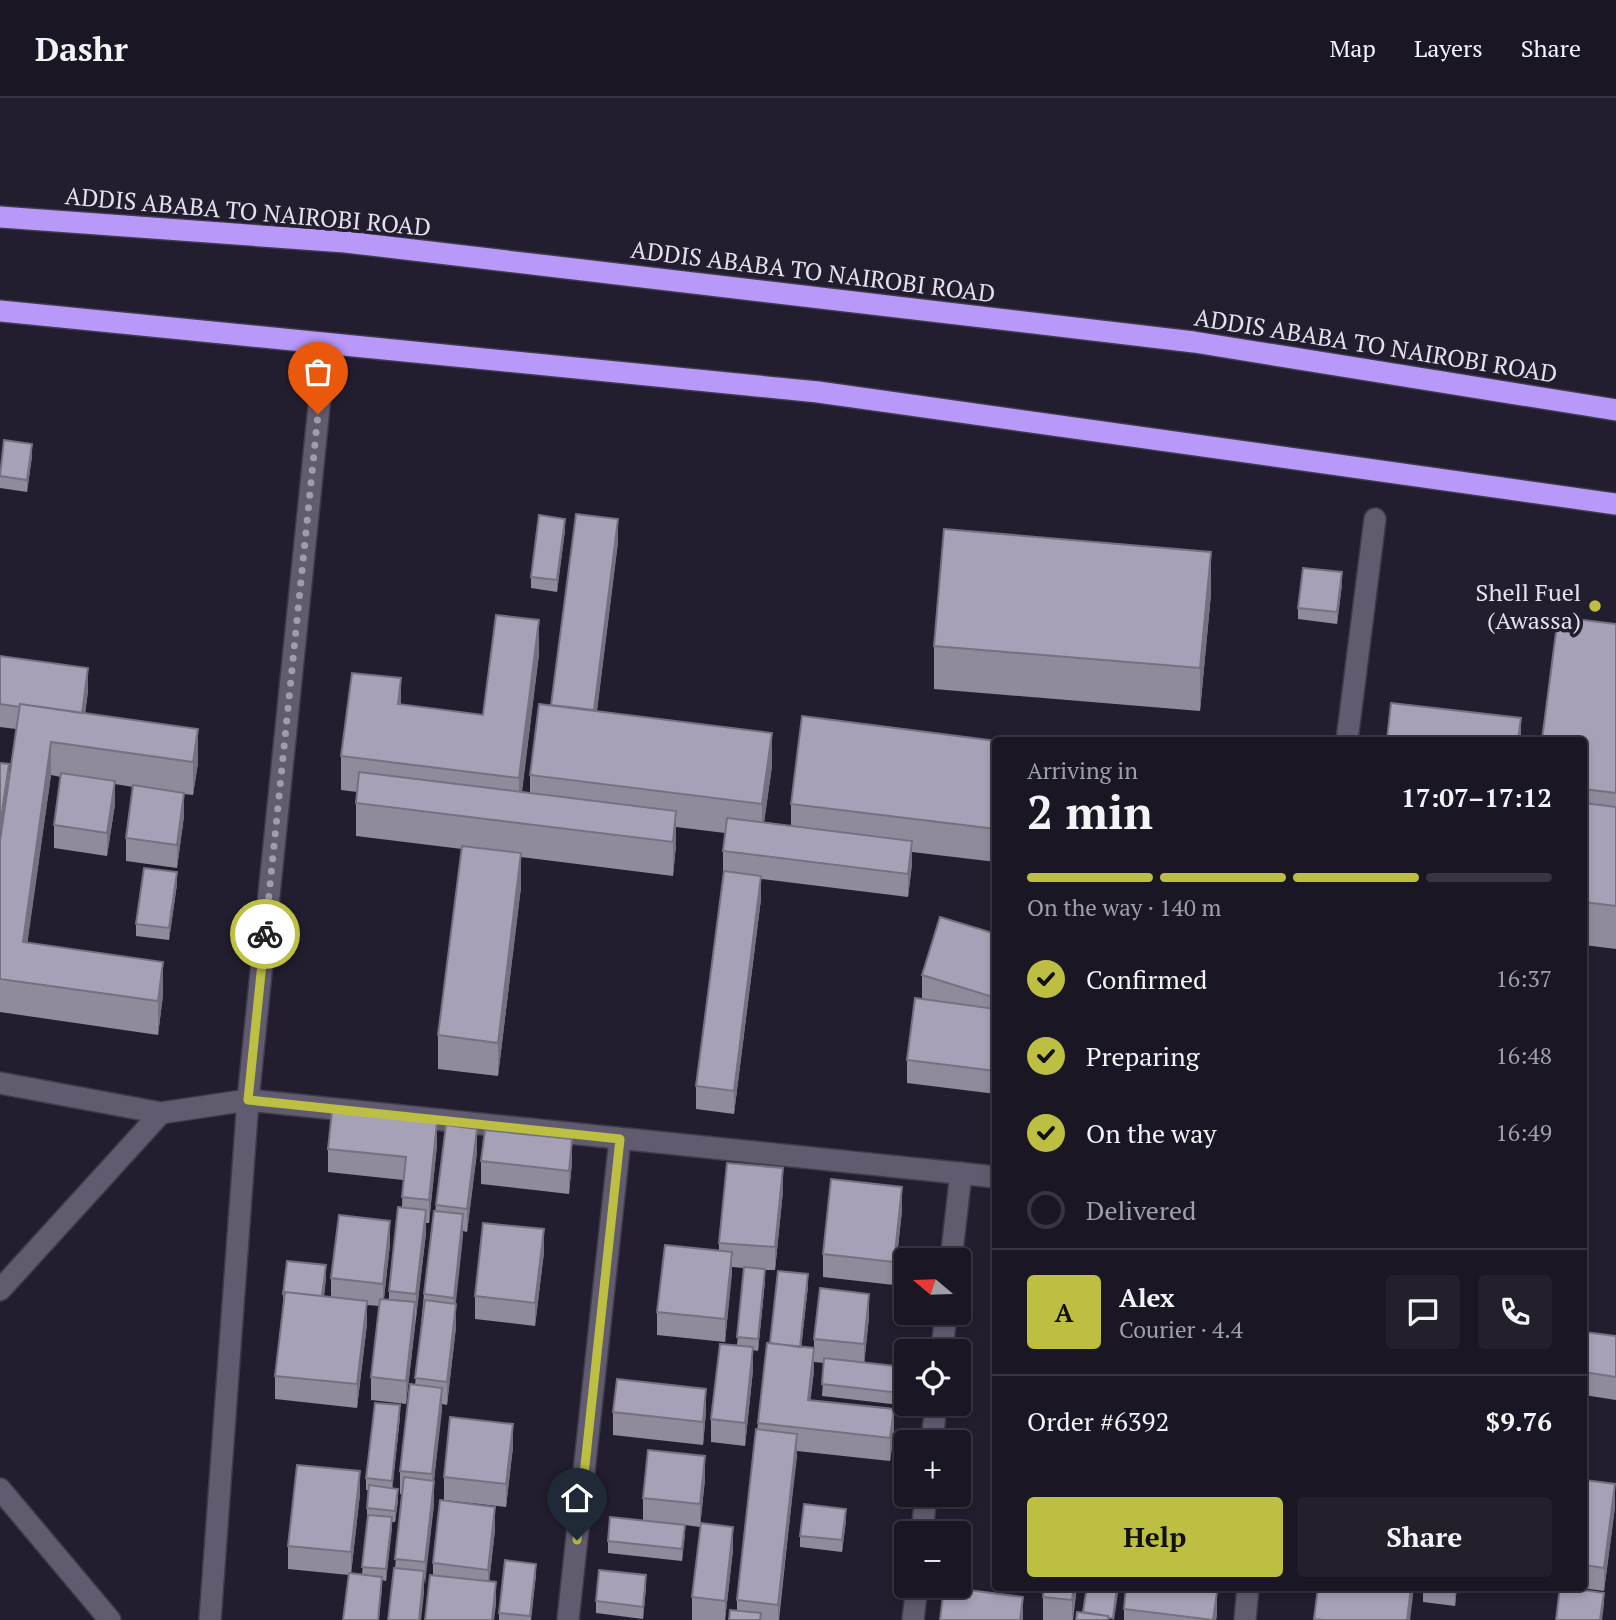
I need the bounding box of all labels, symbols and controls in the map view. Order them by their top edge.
text: Dashr [35,27,128,70]
text: Map [1329,32,1376,64]
text: Layers [1414,32,1483,64]
text: Share [1521,32,1581,64]
street label: ADDIS ABABA TO NAIROBI ROAD [64,179,432,243]
street label: ADDIS ABABA TO NAIROBI ROAD [629,233,997,309]
street label: ADDIS ABABA TO NAIROBI ROAD [1192,300,1560,390]
pin [288,342,348,414]
icon: bag [299,353,337,391]
place label: Shell Fuel (Awassa) [1476,576,1581,636]
marker: Shell Fuel (Awassa) [1587,598,1603,614]
text: Arriving in [1027,755,1138,786]
text: 17:07–17:12 [1401,780,1552,814]
text: 2 min [1027,781,1153,842]
text: On the way · 140 m [1027,892,1221,923]
courier [230,899,300,969]
icon: bike [246,915,284,953]
icon: check [1027,960,1065,998]
text: Confirmed [1086,962,1207,996]
text: 16:37 [1495,963,1552,994]
icon: check [1027,1037,1065,1075]
text: Preparing [1086,1039,1199,1073]
text: 16:48 [1495,1040,1552,1071]
icon: check [1027,1114,1065,1152]
text: On the way [1086,1116,1217,1150]
text: 16:49 [1495,1117,1552,1148]
text: Delivered [1086,1193,1196,1227]
north arrow [894,1248,971,1325]
map controls [894,1248,971,1598]
button: chat [1386,1275,1460,1349]
button: phone [1478,1275,1552,1349]
text: Alex [1119,1280,1175,1314]
text: A [1055,1295,1073,1329]
text: Courier · 4.4 [1119,1314,1243,1345]
button: locate [894,1339,971,1416]
text: Order #6392 [1027,1404,1169,1438]
text: $9.76 [1486,1404,1552,1438]
button: + [894,1430,971,1507]
pin [547,1468,607,1540]
icon: home [558,1479,596,1517]
button: Help [1027,1497,1283,1577]
button: Share [1297,1497,1552,1577]
button: − [894,1521,971,1598]

